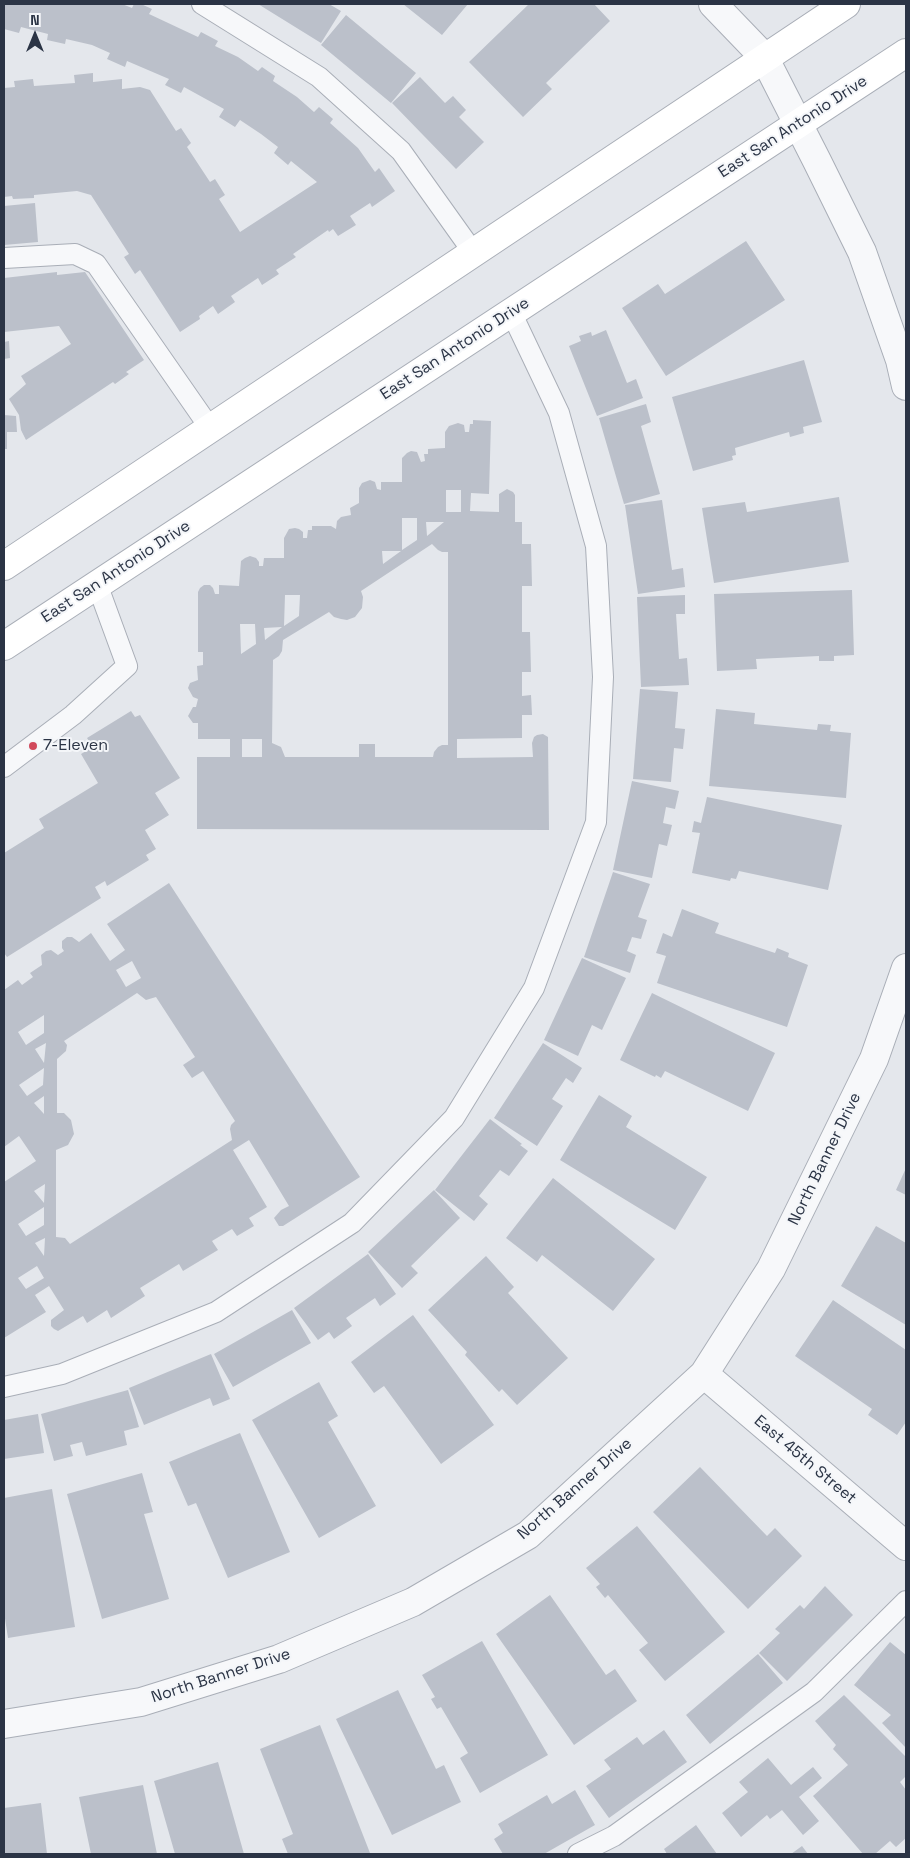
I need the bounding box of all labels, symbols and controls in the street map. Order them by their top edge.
north arrow [10,10,60,60]
text: N [30,11,40,29]
street label: East San Antonio Drive [715,72,871,182]
street label: East San Antonio Drive [377,294,533,404]
street label: East San Antonio Drive [38,517,194,627]
place label: 7-Eleven [43,736,108,756]
marker: 7-Eleven [27,740,39,752]
street label: North Banner Drive [785,1090,865,1228]
street label: East 45th Street [750,1412,860,1508]
street label: North Banner Drive [514,1434,636,1544]
street label: North Banner Drive [149,1644,293,1708]

